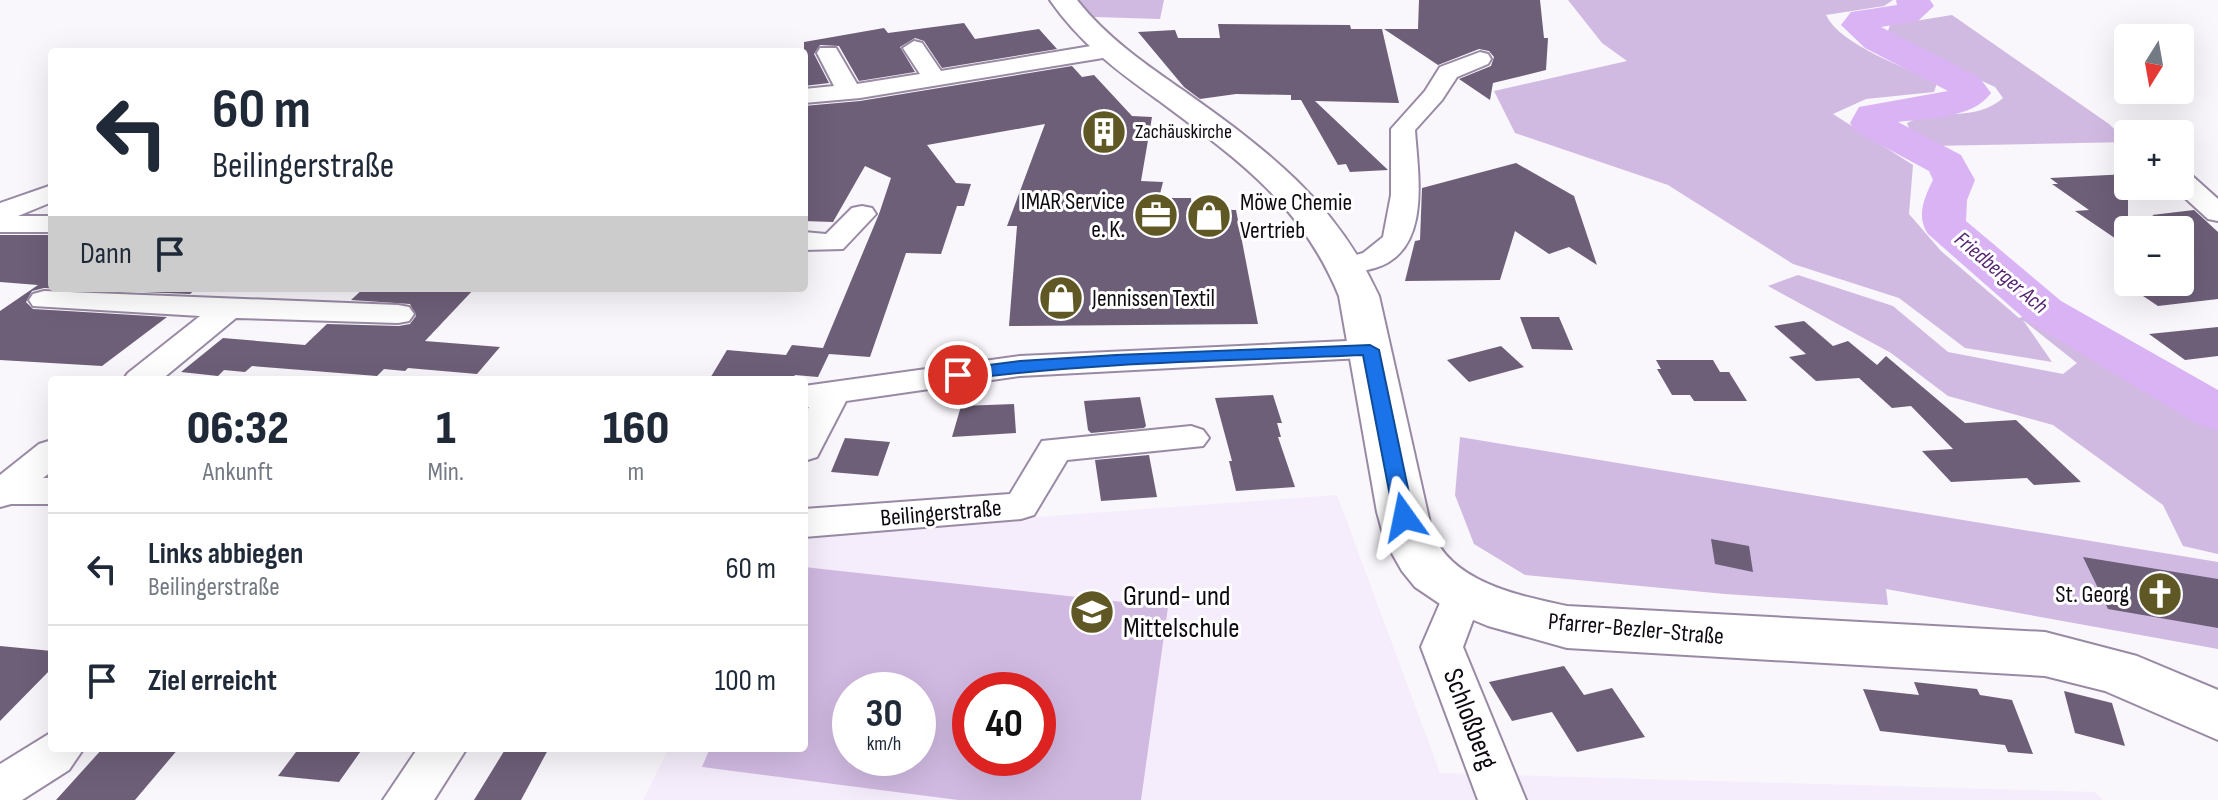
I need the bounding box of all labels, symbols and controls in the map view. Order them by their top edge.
north arrow [2114,24,2194,104]
map controls [2114,24,2194,296]
text: 60 m [212,77,311,144]
icon: left [80,80,184,184]
building icon: Zachäuskirche [1080,108,1128,156]
place label: Zachäuskirche [1135,120,1232,144]
button: + [2114,120,2194,200]
text: Beilingerstraße [212,145,394,188]
place label: IMAR Service e. K. [1021,187,1125,244]
place label: Möwe Chemie Vertrieb [1240,188,1352,245]
office icon: IMAR Service e. K. [1132,191,1180,239]
shop icon: Möwe Chemie Vertrieb [1185,192,1233,240]
button: − [2114,216,2194,296]
water label: Friedberger Ach [1949,226,2053,320]
icon: arrive [148,232,192,276]
text: Dann [80,236,132,272]
shop icon: Jennissen Textil [1037,274,1085,322]
place label: Jennissen Textil [1091,284,1215,313]
pin [924,341,992,409]
icon: arrive [936,353,980,397]
text: 06:32 [187,400,289,457]
text: 1 [436,400,456,457]
text: 160 [603,400,669,457]
text: Ankunft [203,457,273,488]
text: Min. [428,457,464,488]
text: m [628,457,644,488]
position arrow [1362,475,1446,559]
street label: Beilingerstraße [879,493,1003,533]
text: Links abbiegen [148,536,303,572]
icon: left [80,547,124,591]
text: 60 m [725,551,776,587]
church icon: St. Georg [2136,570,2184,618]
text: Beilingerstraße [148,572,280,603]
place label: Grund- und Mittelschule [1123,580,1240,645]
place label: St. Georg [2055,580,2129,609]
school or university icon: Grund- und Mittelschule [1068,588,1116,636]
street label: Pfarrer-Bezler-Straße [1547,607,1725,651]
icon: arrive [80,659,124,703]
text: Ziel erreicht [148,663,277,699]
text: 100 m [715,663,776,699]
street label: Schloßberg [1436,664,1504,774]
speed limit sign: 40 [952,672,1056,776]
text: 30 [866,690,902,738]
text: km/h [867,732,901,756]

